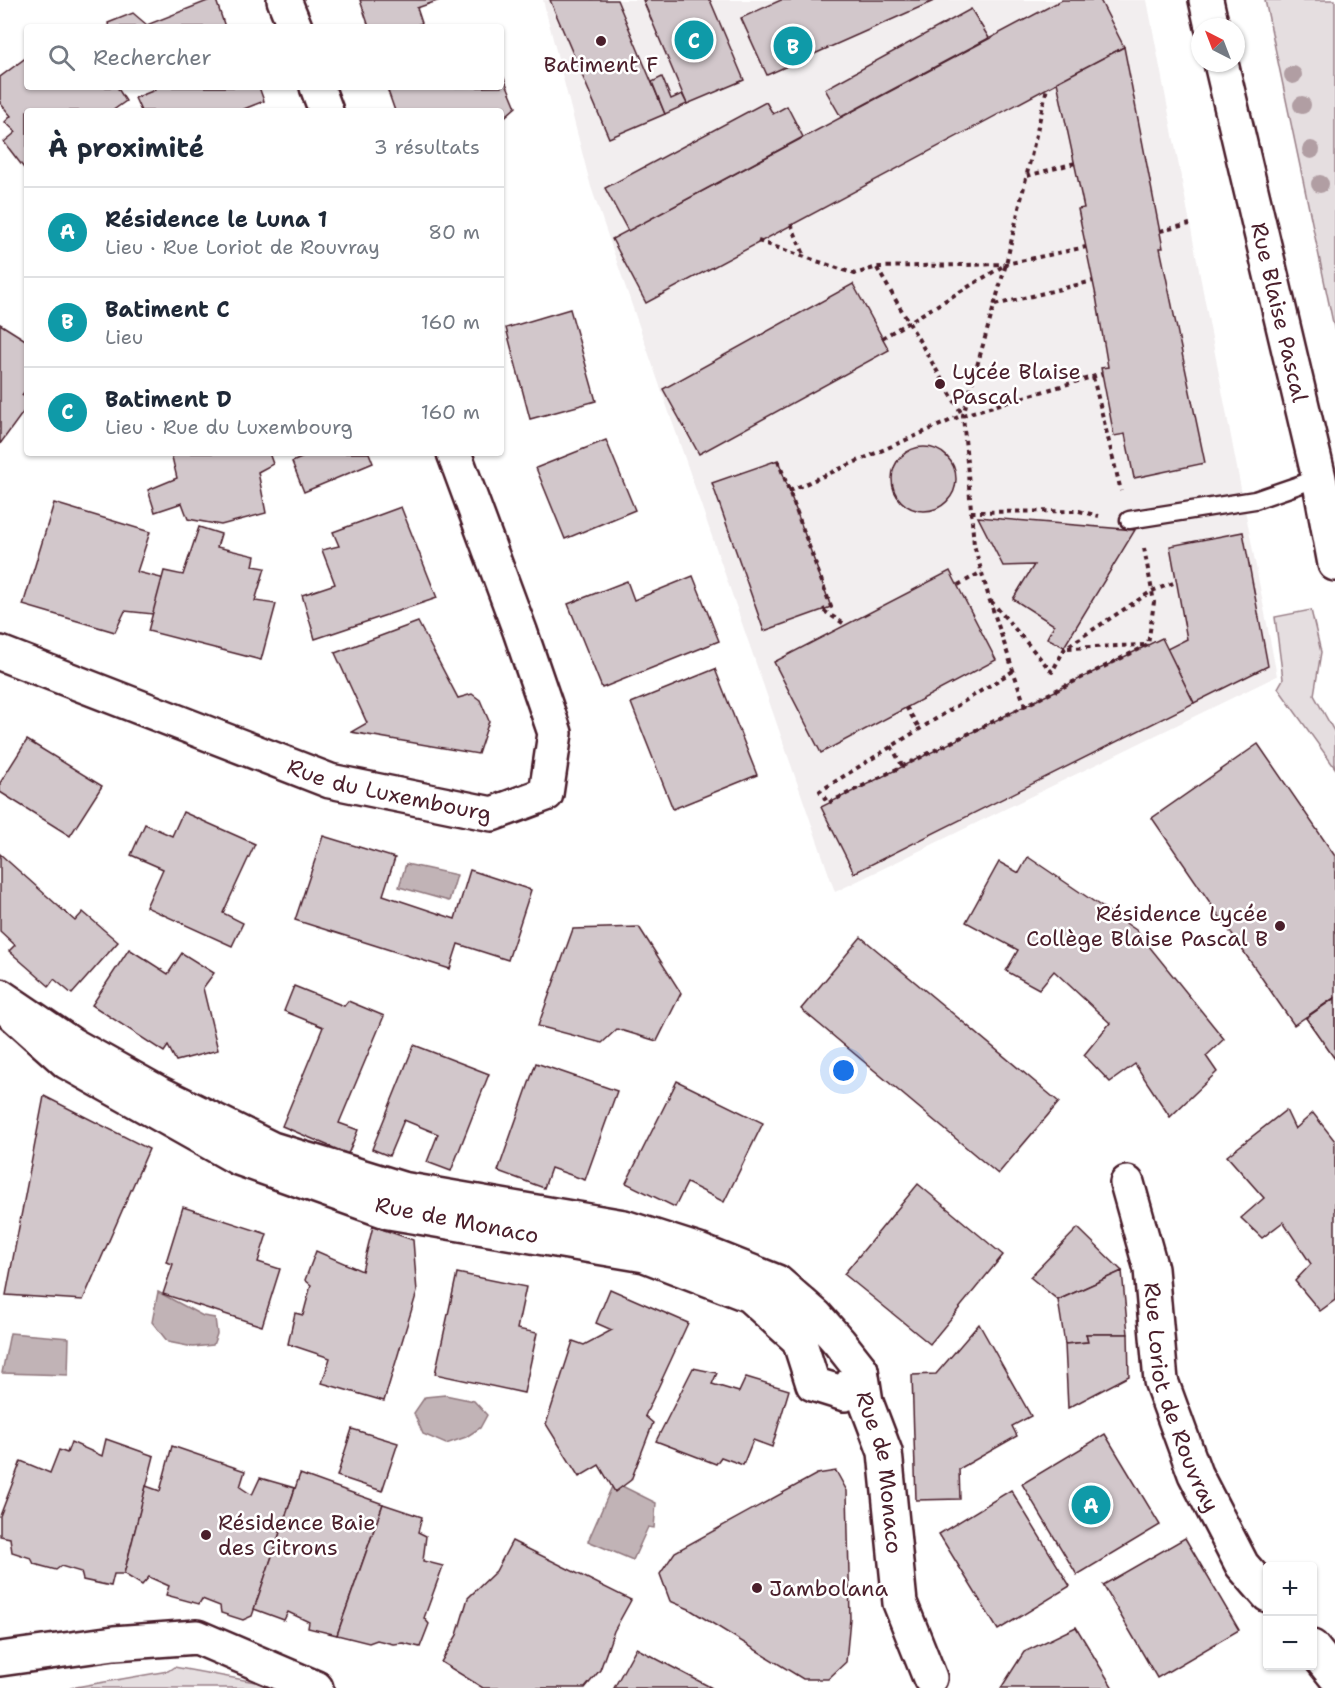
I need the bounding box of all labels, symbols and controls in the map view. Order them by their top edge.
pin: C [674,18,714,63]
north arrow [1191,18,1245,72]
search box [24,24,504,90]
pin: B [774,24,812,68]
marker: Batiment F [594,34,608,48]
icon: search [45,41,78,74]
text: Rechercher [93,43,212,72]
place label: Batiment F [543,50,659,79]
text: À proximité [48,130,204,165]
text: 3 résultats [374,134,480,160]
text: Résidence le Luna 1 [105,205,328,234]
text: A [60,219,75,245]
text: 80 m [428,219,480,245]
street label: Rue Blaise Pascal [1245,219,1315,405]
text: Lieu · Rue Loriot de Rouvray [105,234,380,260]
text: Batiment C [105,295,230,324]
text: B [61,309,74,335]
text: 160 m [421,309,480,335]
text: Lieu [105,324,143,350]
place label: Lycée Blaise Pascal [952,357,1081,411]
marker: Lycée Blaise Pascal [933,377,947,391]
text: Batiment D [105,385,232,414]
text: C [61,399,74,425]
text: 160 m [421,399,480,425]
text: Lieu · Rue du Luxembourg [105,414,353,440]
street label: Rue du Luxembourg [283,751,494,828]
place label: Résidence Lycée Collège Blaise Pascal B [1026,899,1268,953]
marker: Résidence Lycée Collège Blaise Pascal B [1273,919,1287,933]
your location [829,1056,858,1085]
street label: Rue de Monaco [373,1190,541,1250]
street label: Rue Loriot de Rouvray [1138,1281,1227,1517]
street label: Rue de Monaco [850,1389,910,1555]
pin: A [1072,1482,1110,1528]
place label: Résidence Baie des Citrons [218,1508,376,1562]
marker: Résidence Baie des Citrons [199,1528,213,1542]
map controls [1263,1562,1317,1670]
button: + [1263,1562,1317,1616]
place label: Jambolana [769,1574,888,1603]
marker: Jambolana [750,1581,764,1595]
button: − [1263,1616,1317,1670]

